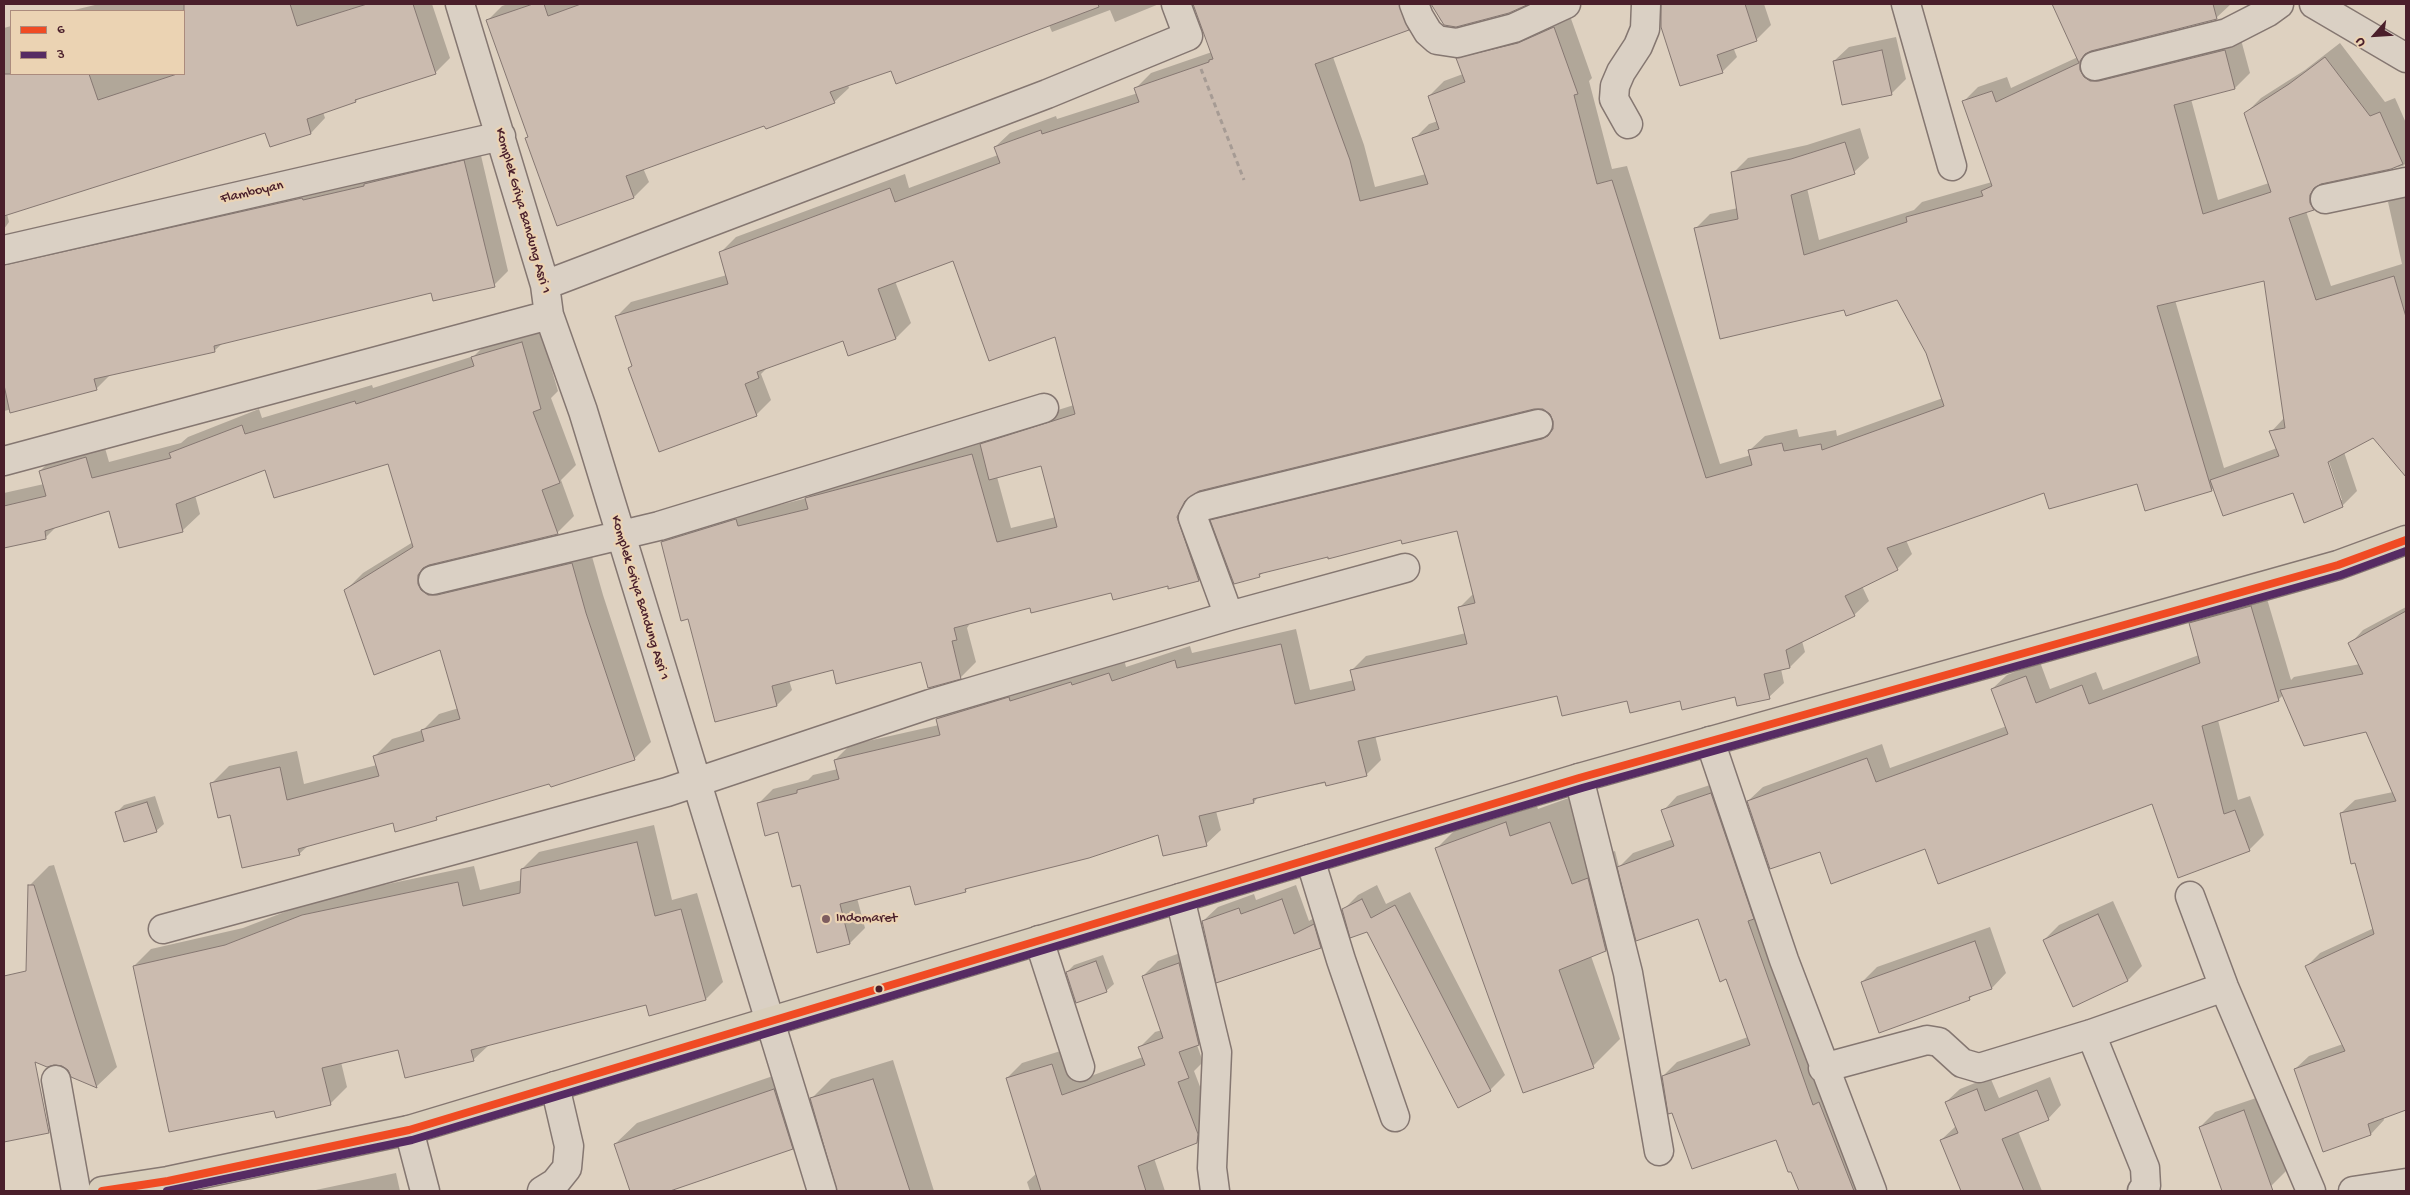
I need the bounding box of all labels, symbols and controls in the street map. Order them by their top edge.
legend [10,10,185,75]
north arrow [2350,10,2400,60]
text: 6 [57,21,65,39]
text: U [2352,34,2370,49]
text: 3 [57,46,65,64]
street label: Komplek Griya Bandung Asri 1 [490,126,554,296]
street label: Flamboyan [219,178,285,208]
street label: Komplek Griya Bandung Asri 1 [606,514,672,682]
place label: Indomaret [836,911,897,927]
marker: Indomaret [820,913,832,925]
unlabelled marker [874,984,884,994]

